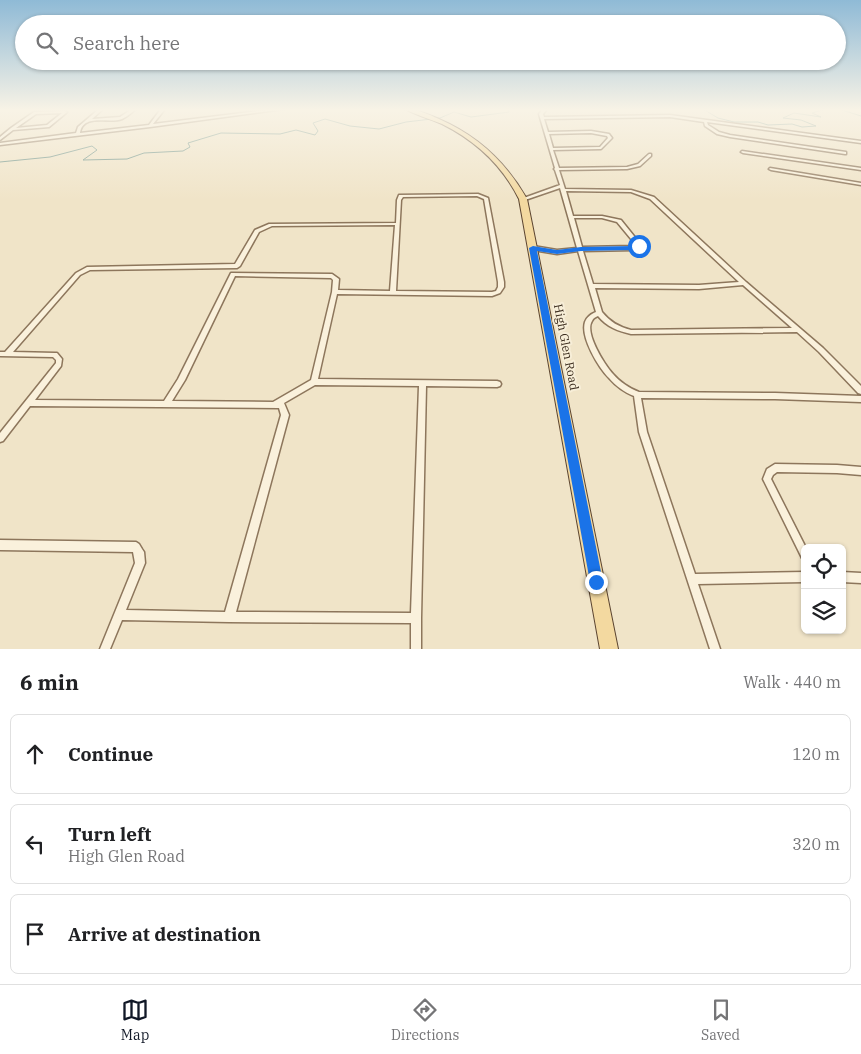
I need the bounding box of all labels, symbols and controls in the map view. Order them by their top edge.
search box [15,15,846,70]
icon: search [33,29,61,57]
text: Search here [73,31,180,55]
route start [628,235,651,258]
street label: High Glen Road [551,302,582,391]
map controls [801,544,846,634]
button: locate [801,544,846,589]
route end [585,571,608,594]
button: layers [801,589,846,634]
text: 6 min [20,668,79,696]
text: Walk · 440 m [743,672,841,692]
icon: ahead [21,740,49,768]
text: Continue [68,742,153,766]
text: 120 m [792,744,840,764]
text: Turn left [68,822,151,846]
icon: left [21,830,49,858]
text: 320 m [792,834,840,854]
text: High Glen Road [68,846,185,866]
icon: arrive [21,920,49,948]
text: Arrive at destination [68,922,261,946]
tab: Map [121,996,149,1044]
tab: Directions [391,996,459,1044]
tab: Saved [701,996,740,1044]

